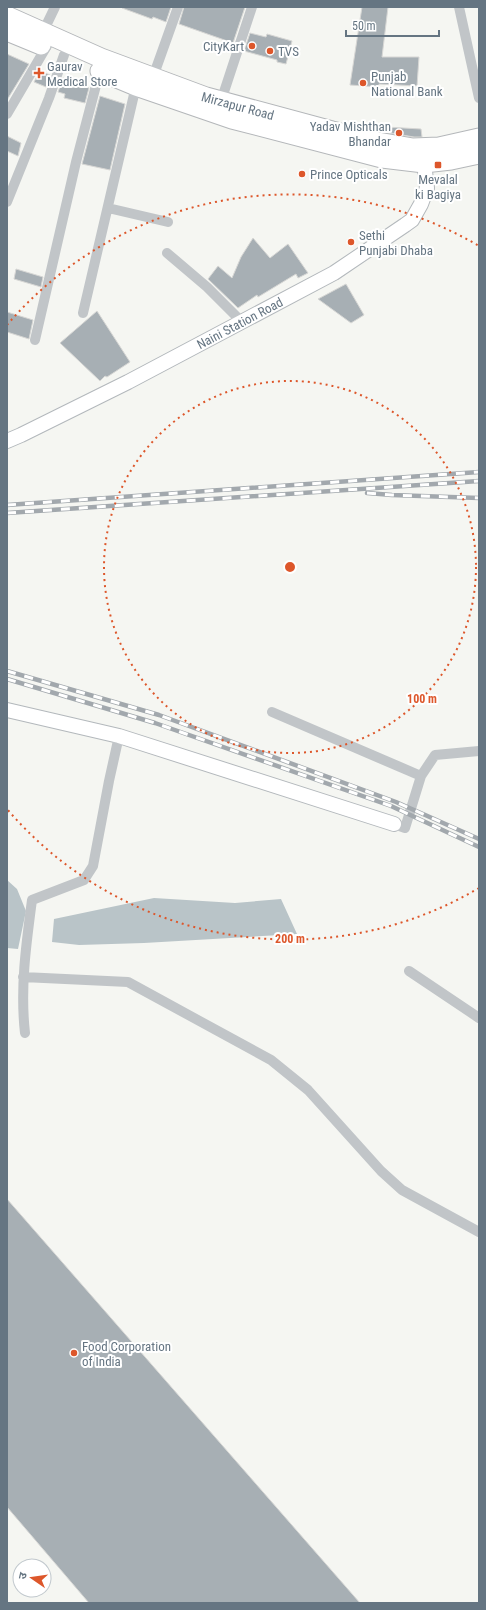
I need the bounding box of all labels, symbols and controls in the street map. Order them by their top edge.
scale bar [346,12,439,38]
text: 50 m [352,19,376,33]
place label: CityKart [203,39,244,54]
marker: CityKart [247,41,257,51]
place label: TVS [278,44,299,59]
marker: TVS [265,46,275,56]
place label: Gaurav Medical Store [47,59,117,89]
marker: Gaurav Medical Store [34,68,44,78]
place label: Punjab National Bank [371,69,443,99]
marker: Punjab National Bank [358,78,368,88]
street label: Mirzapur Road [200,89,276,123]
place label: Yadav Mishthan Bhandar [310,119,391,149]
marker: Yadav Mishthan Bhandar [394,128,404,138]
marker: Mevalal ki Bagiya [433,160,443,170]
place label: Prince Opticals [310,167,388,182]
marker: Prince Opticals [297,169,307,179]
place label: Mevalal ki Bagiya [415,172,461,202]
place label: Sethi Punjabi Dhaba [359,228,433,258]
marker: Sethi Punjabi Dhaba [346,237,356,247]
street label: Naini Station Road [194,294,285,352]
centre of rings [283,560,297,574]
text: 100 m [407,692,437,706]
text: 200 m [275,932,305,946]
place label: Food Corporation of India [82,1339,171,1369]
marker: Food Corporation of India [69,1348,79,1358]
north arrow [12,1558,52,1598]
text: उ [16,1571,30,1580]

